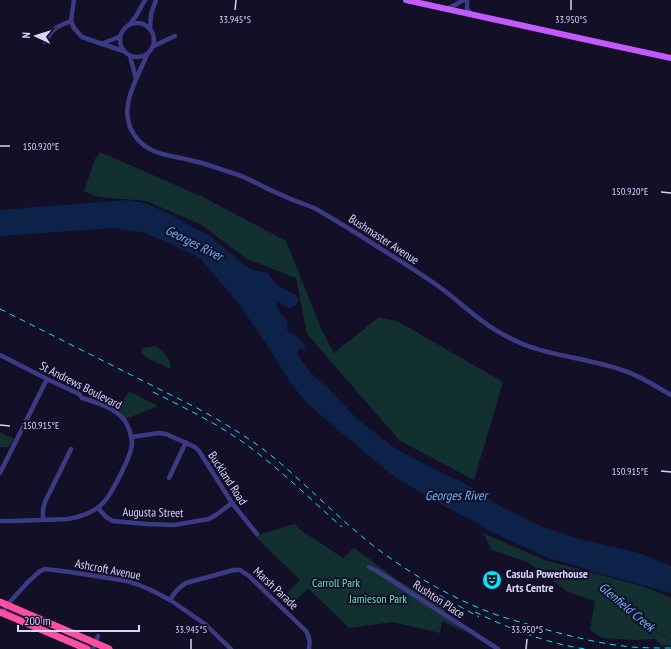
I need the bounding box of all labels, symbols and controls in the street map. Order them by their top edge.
text: 33.945°S [219,13,251,26]
text: 33.950°S [555,13,587,26]
north arrow [16,16,56,56]
text: N [19,32,33,39]
text: 150.920°E [23,140,59,153]
text: 150.920°E [612,185,648,198]
street label: Bushmaster Avenue [346,211,422,267]
water label: Georges River [163,221,228,266]
street label: St Andrews Boulevard [37,358,125,412]
text: 150.915°E [23,419,59,432]
street label: Buckland Road [205,448,251,508]
text: 150.915°E [612,465,648,478]
water label: Georges River [425,487,489,504]
street label: Augusta Street [122,504,184,520]
street label: Ashcroft Avenue [74,555,142,583]
street label: Marsh Parade [250,564,302,613]
place label: Casula Powerhouse Arts Centre [505,566,588,595]
theatre icon: Casula Powerhouse Arts Centre [481,569,503,591]
park label: Carroll Park [312,575,360,590]
street label: Rushton Place [410,577,468,621]
water label: Glenfield Creek [595,579,660,637]
park label: Jamieson Park [348,591,407,606]
scale bar [18,607,139,633]
text: 200 m [24,613,51,628]
text: 33.945°S [175,623,207,636]
text: 33.950°S [511,623,543,636]

